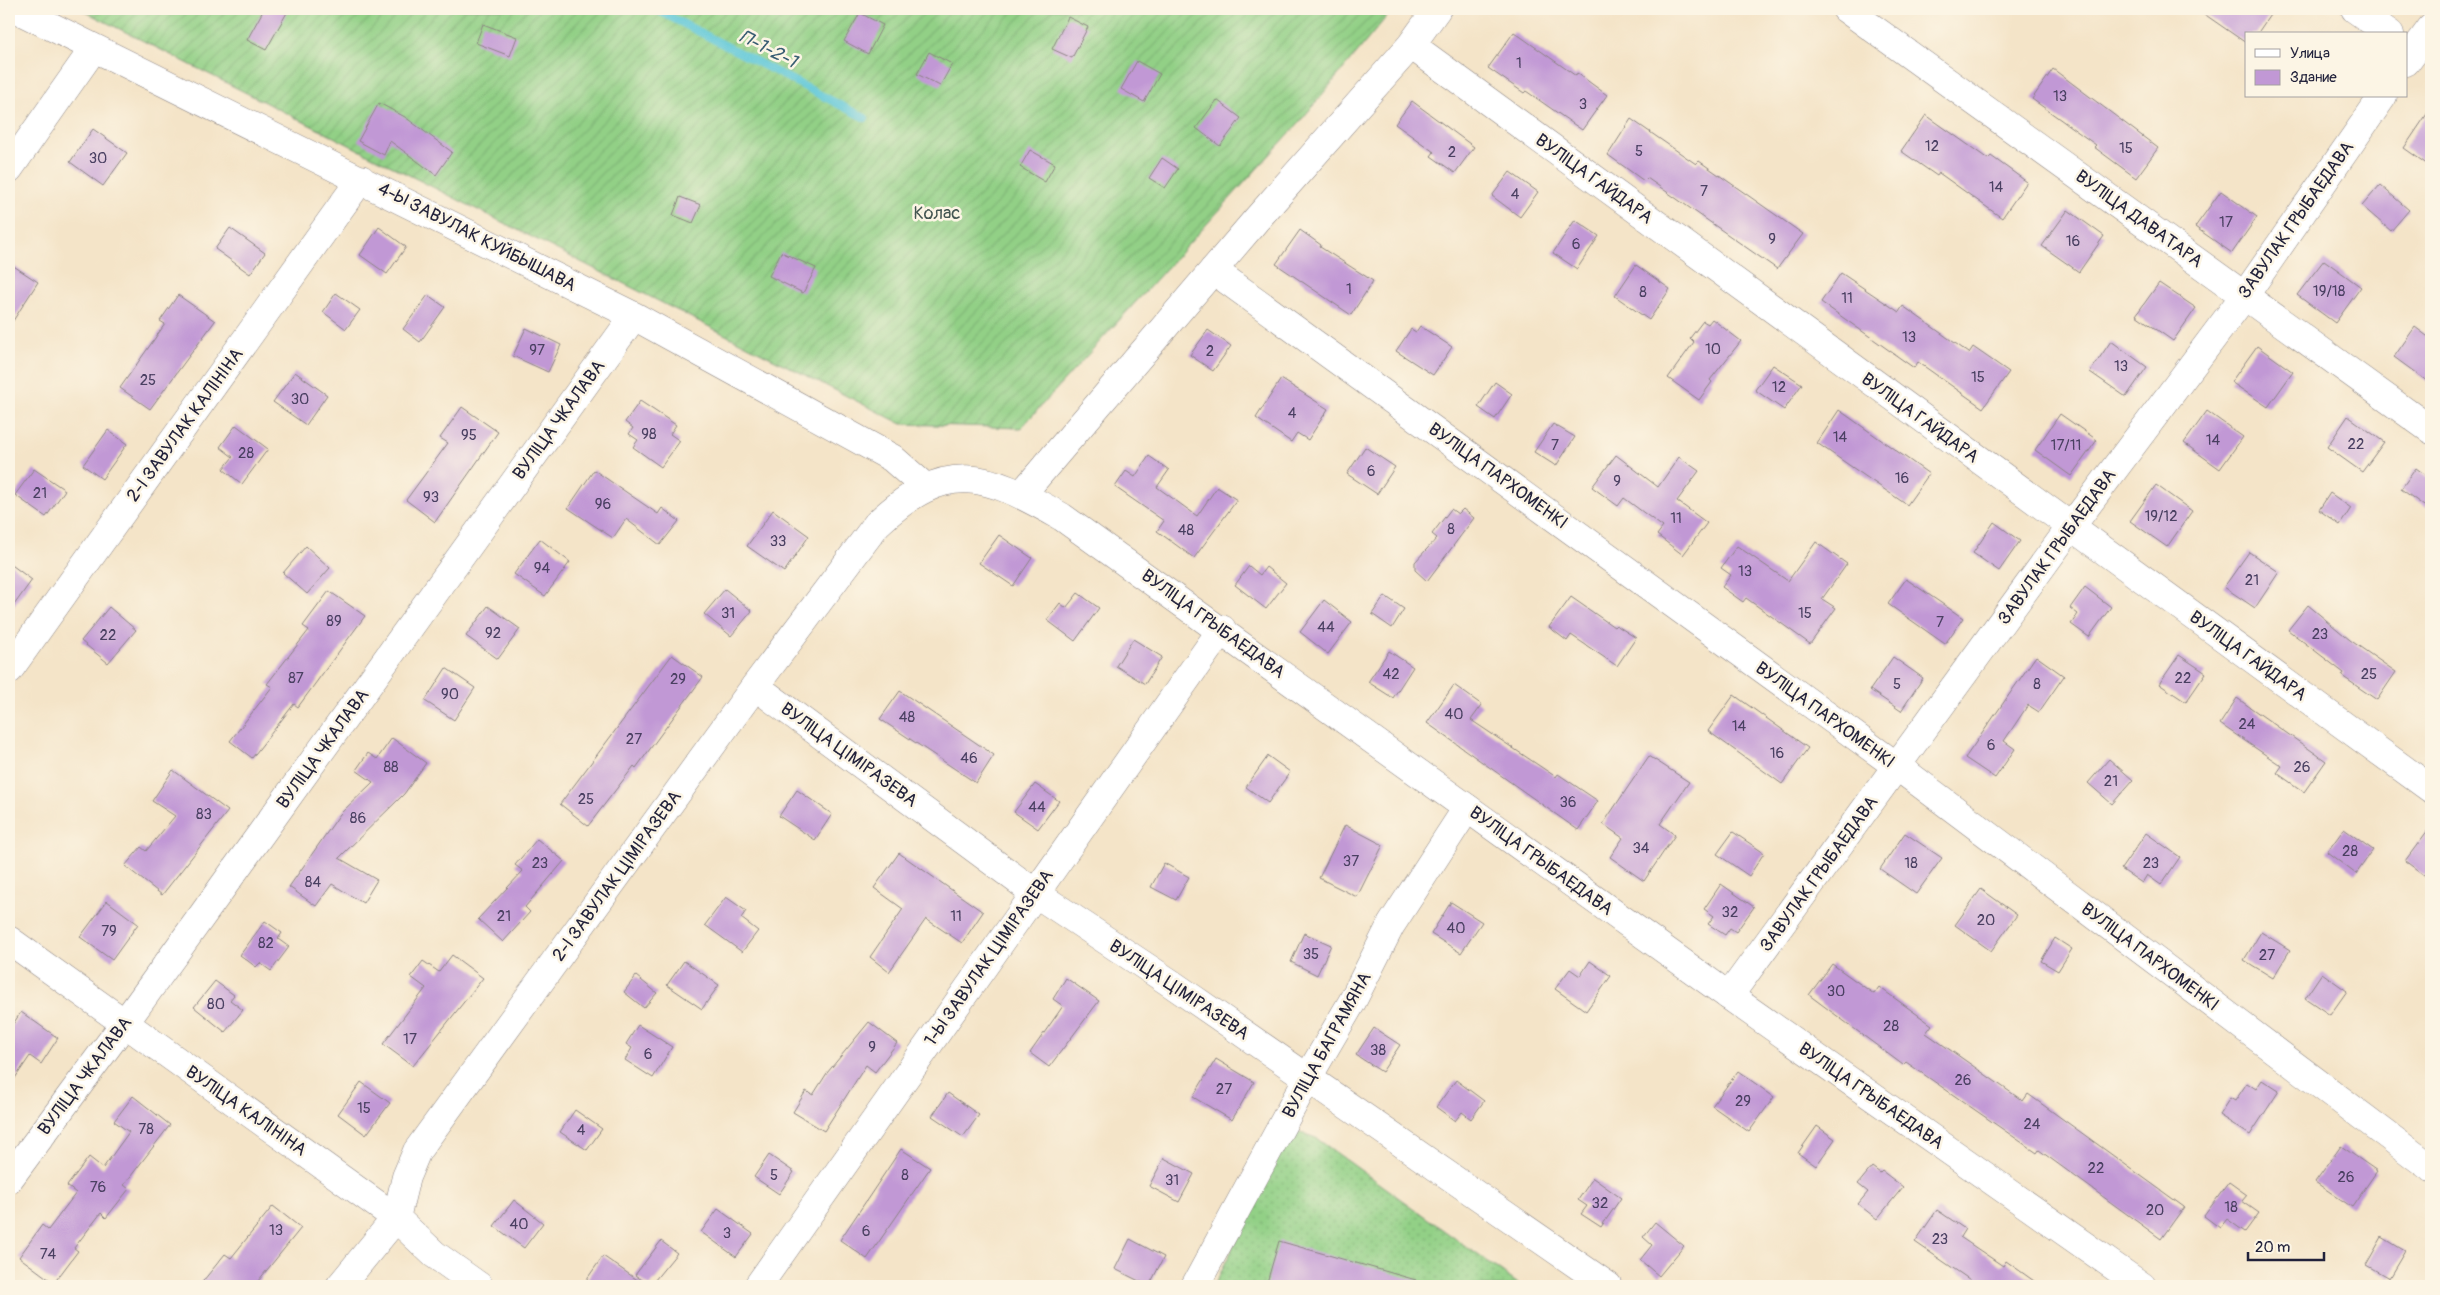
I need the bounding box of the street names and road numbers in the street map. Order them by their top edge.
street label: ВУЛІЦА ГАЙДАРА [1531,129,1657,229]
street label: ЗАВУЛАК ГРЫБАЕДАВА [2233,137,2359,303]
street label: ВУЛІЦА ДАВАТАРА [2071,165,2207,273]
street label: 4-Ы ЗАВУЛАК КУЙБЫШАВА [374,177,580,297]
street label: 2-І ЗАВУЛАК КАЛІНІНА [122,343,249,506]
street label: ВУЛІЦА ЧКАЛАВА [508,355,610,484]
street label: ВУЛІЦА ГАЙДАРА [1857,368,1983,468]
street label: ВУЛІЦА ПАРХОМЕНКІ [1424,418,1572,534]
street label: ЗАВУЛАК ГРЫБАЕДАВА [1993,464,2121,629]
street label: ВУЛІЦА ГРЫБАЕДАВА [1137,564,1290,684]
street label: ВУЛІЦА ГАЙДАРА [2185,606,2311,706]
street label: ВУЛІЦА ПАРХОМЕНКІ [1751,657,1899,773]
street label: ВУЛІЦА ЧКАЛАВА [272,684,374,813]
street label: ВУЛІЦА ЦІМІРАЗЕВА [776,698,922,813]
street label: 2-І ЗАВУЛАК ЦІМІРАЗЕВА [547,786,687,966]
street label: ЗАВУЛАК ГРЫБАЕДАВА [1755,791,1883,956]
street label: ВУЛІЦА ГРЫБАЕДАВА [1465,801,1618,921]
street label: 1-Ы ЗАВУЛАК ЦІМІРАЗЕВА [919,865,1059,1051]
street label: ВУЛІЦА ПАРХОМЕНКІ [2076,898,2224,1016]
street label: ВУЛІЦА ЦІМІРАЗЕВА [1105,935,1254,1046]
street label: ВУЛІЦА БАГРАМЯНА [1277,968,1377,1122]
street label: ВУЛІЦА ЧКАЛАВА [33,1012,137,1140]
street label: ВУЛІЦА ГРЫБАЕДАВА [1794,1037,1948,1155]
street label: ВУЛІЦА КАЛІНІНА [181,1061,311,1162]

